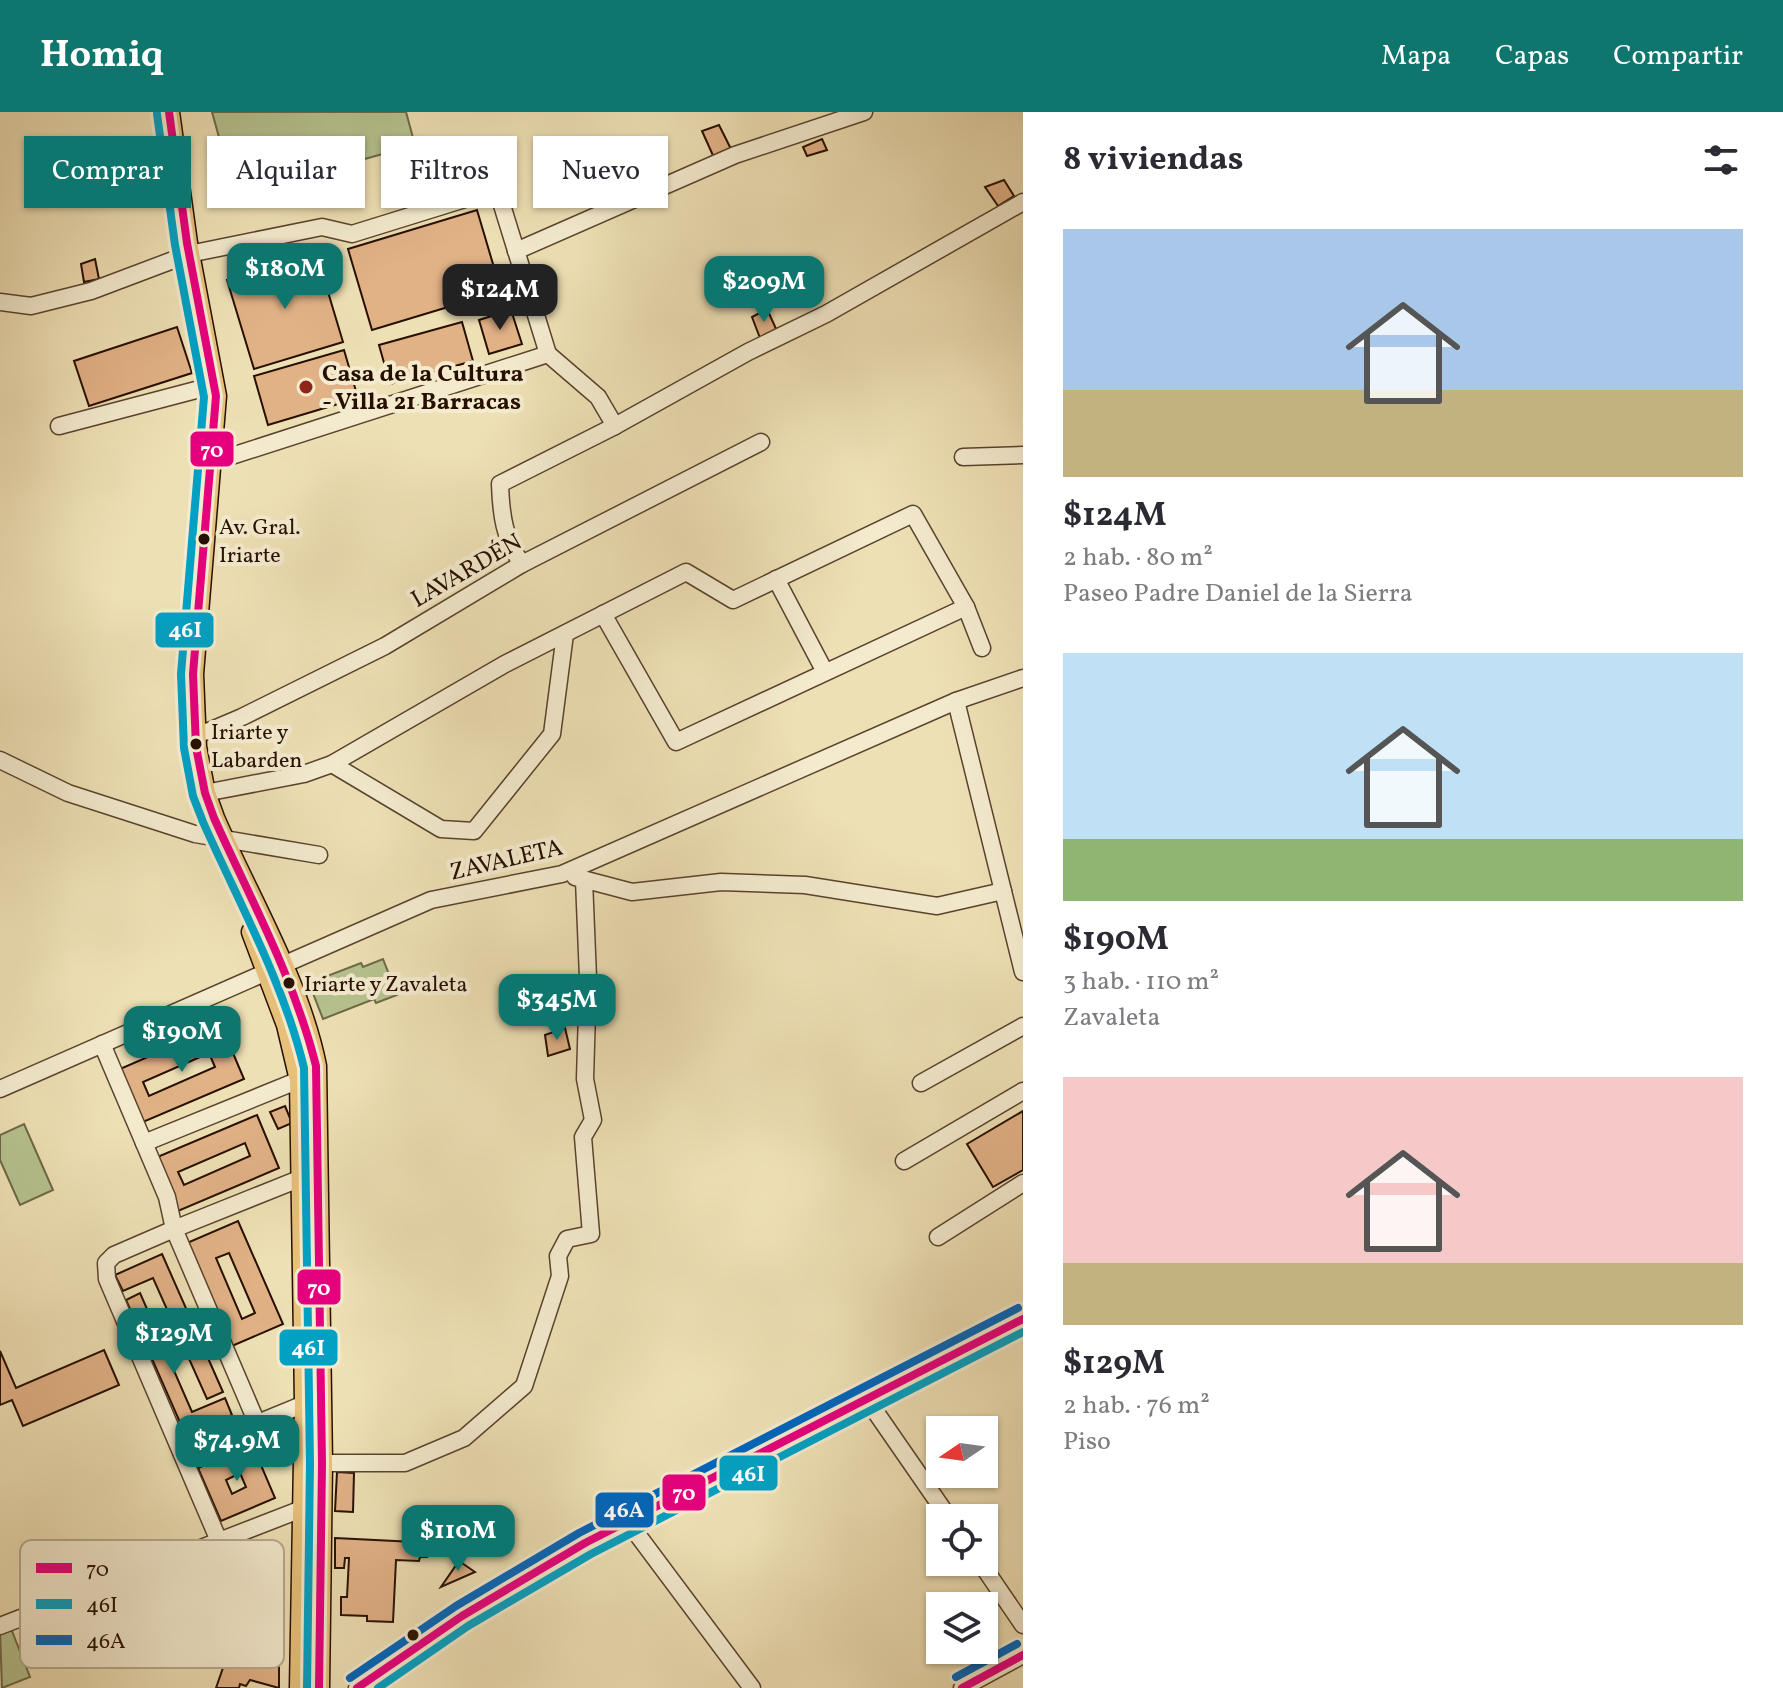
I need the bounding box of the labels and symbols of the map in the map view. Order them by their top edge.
pin: $180M [229,243,341,311]
pin: $209M [708,256,820,324]
pin: $124M [444,264,556,332]
place label: Casa de la Cultura - Villa 21 Barracas [322,358,524,420]
marker: Casa de la Cultura - Villa 21 Barracas [297,378,315,396]
line badge: 70 [189,430,235,468]
text: 70 [200,436,224,467]
place label: Av. Gral. Iriarte [219,513,300,572]
street label: LAVARDÉN [405,526,529,617]
marker: Av. Gral. Iriarte [196,531,212,547]
line badge: 46I [154,611,215,649]
text: 46I [168,616,202,647]
place label: Iriarte y Labarden [211,718,302,777]
marker: Iriarte y Labarden [188,736,204,752]
street label: ZAVALETA [447,831,566,890]
place label: Iriarte y Zavaleta [304,970,468,1001]
pin: $345M [501,974,613,1042]
marker: Iriarte y Zavaleta [281,975,297,991]
pin: $190M [126,1006,238,1074]
line badge: 70 [296,1268,342,1306]
text: 70 [307,1274,331,1305]
pin: $129M [118,1308,230,1376]
line badge: 46I [278,1328,339,1367]
text: 46I [291,1334,325,1365]
pin: $74.9M [172,1415,302,1483]
north arrow [926,1416,998,1488]
line badge: 46I [718,1454,779,1492]
text: 46I [731,1460,765,1491]
line badge: 70 [661,1473,707,1512]
text: 70 [672,1479,696,1510]
line badge: 46A [594,1491,655,1529]
text: 46A [604,1496,645,1527]
pin: $110M [402,1505,514,1573]
legend [20,1540,284,1668]
text: 70 [86,1555,109,1586]
text: 46I [86,1591,118,1622]
text: 46A [86,1627,126,1658]
unlabelled marker [405,1627,421,1643]

